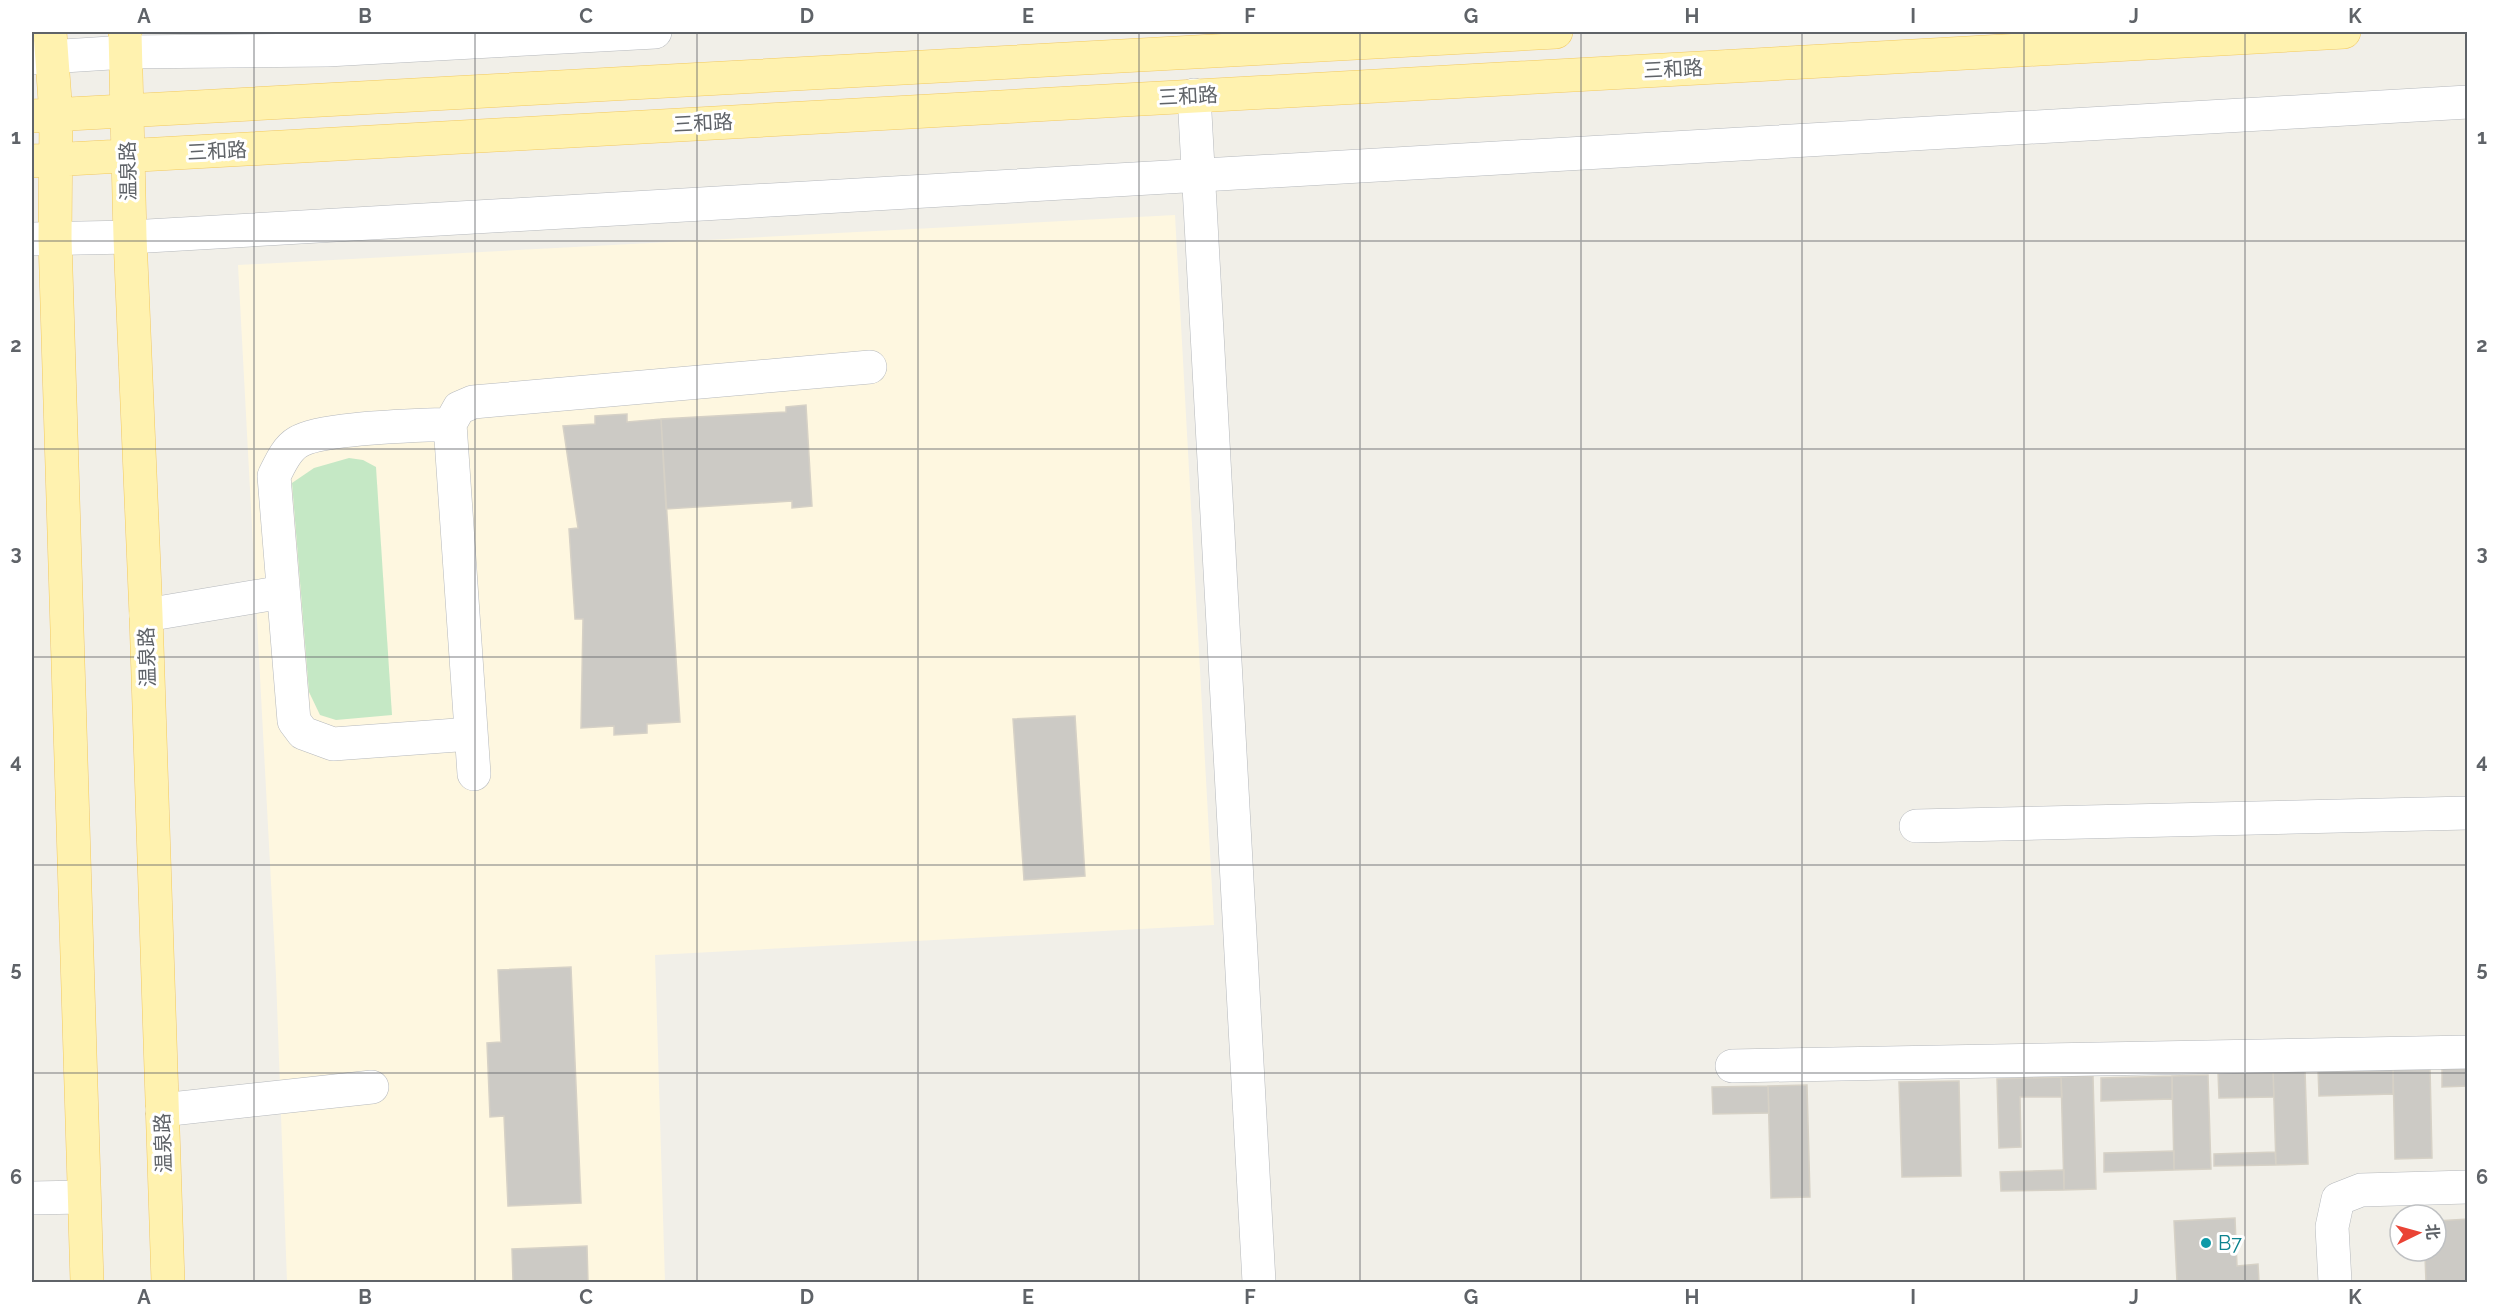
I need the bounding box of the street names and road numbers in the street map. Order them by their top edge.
street label: 三和路 [1642,55,1704,83]
street label: 三和路 [1157,82,1219,110]
street label: 三和路 [672,109,734,137]
street label: 三和路 [186,137,248,165]
street label: 温泉路 [115,141,141,201]
street label: 温泉路 [134,627,160,687]
street label: 温泉路 [150,1113,176,1173]

